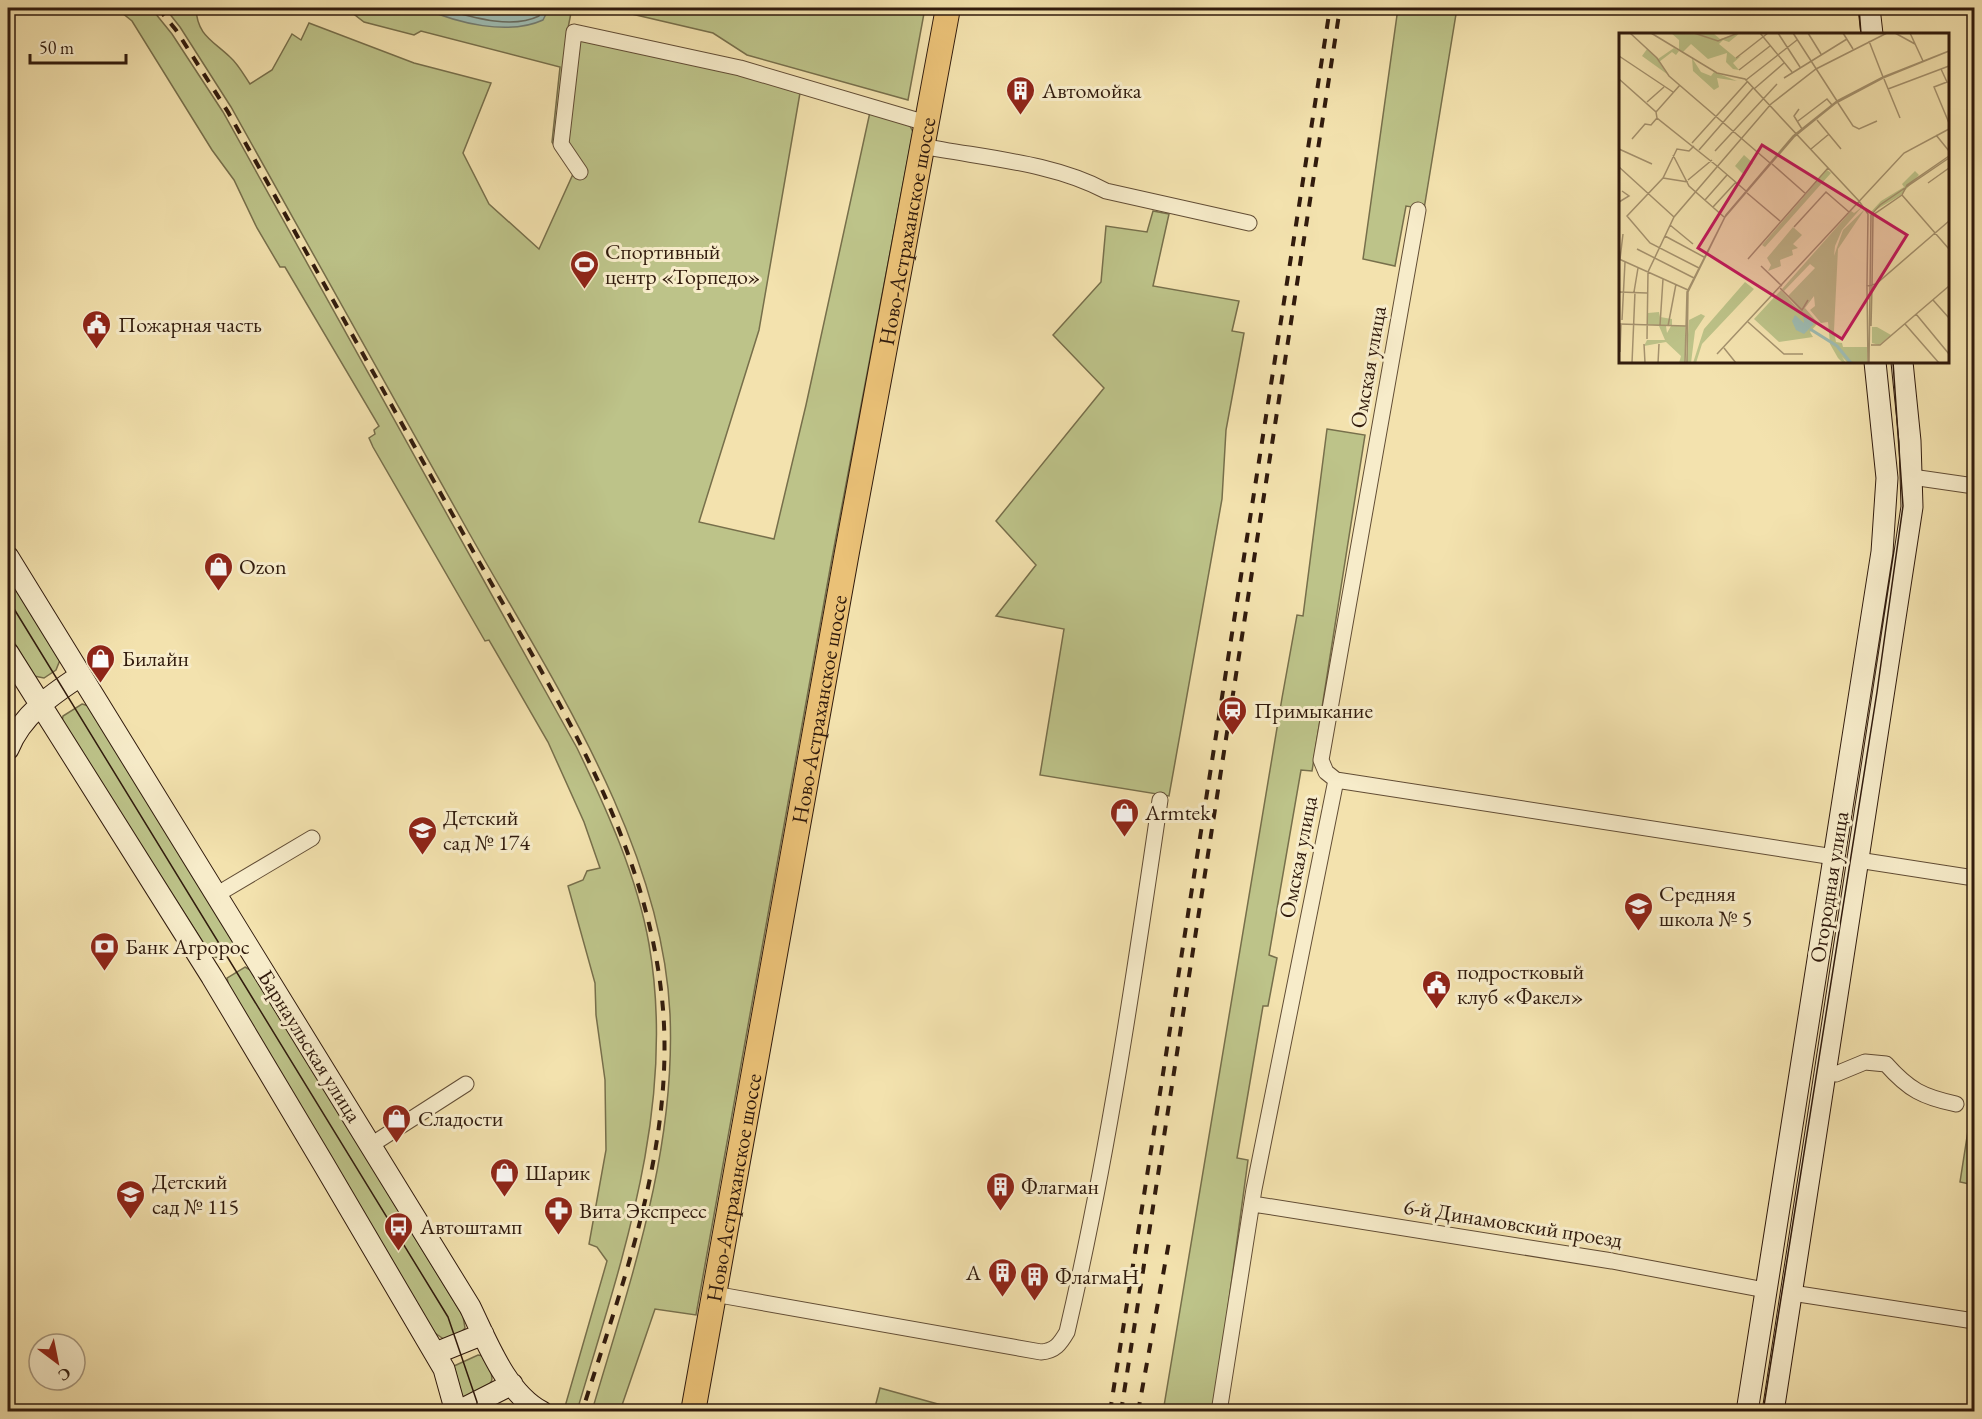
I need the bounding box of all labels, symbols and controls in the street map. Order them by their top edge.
scale bar [30,27,126,65]
inset map [1619,33,1949,363]
text: 50 m [39,36,74,59]
building icon: Автомойка [1005,74,1037,116]
place label: Автомойка [1041,76,1142,105]
street label: Ново-Астраханское шоссе [871,114,942,348]
place label: Спортивный центр «Торпедо» [605,237,760,291]
sports icon: Спортивный центр «Торпедо» [568,248,600,290]
street label: Омская улица [1343,303,1393,430]
public building icon: Пожарная часть [81,308,113,350]
place label: Пожарная часть [118,310,262,339]
shop icon: Ozon [202,550,234,592]
place label: Ozon [239,552,287,581]
street label: Ново-Астраханское шоссе [784,592,854,826]
shop icon: Билайн [85,642,117,684]
place label: Билайн [122,644,189,673]
station icon: Примыкание [1217,694,1249,736]
place label: Примыкание [1254,696,1373,725]
street label: Омская улица [1272,793,1324,920]
shop icon: Armtek [1108,796,1140,838]
place label: Armtek [1144,798,1211,827]
place label: Детский сад № 174 [443,803,530,857]
street label: Огородная улица [1803,809,1855,965]
school or university icon: Детский сад № 174 [406,814,438,856]
place label: Средняя школа № 5 [1659,879,1752,933]
school or university icon: Средняя школа № 5 [1622,890,1654,932]
bank icon: Банк Агророс [88,930,120,972]
place label: Банк Агророс [125,932,250,961]
place label: подростковый клуб «Факел» [1457,957,1584,1011]
street label: Барнаульская улица [251,964,369,1128]
public building icon: подростковый клуб «Факел» [1420,968,1452,1010]
street label: Ново-Астраханское шоссе [698,1071,768,1304]
shop icon: Сладости [381,1102,413,1144]
place label: Сладости [418,1104,504,1133]
shop icon: Шарик [488,1156,520,1198]
place label: Шарик [525,1158,591,1187]
place label: Детский сад № 115 [152,1167,239,1221]
building icon: Флагман [984,1170,1016,1212]
place label: Флагман [1021,1172,1099,1201]
school or university icon: Детский сад № 115 [115,1178,147,1220]
street label: 6-й Динамовский проезд [1402,1191,1624,1255]
pharmacy icon: Вита Экспресс [542,1194,574,1236]
place label: Вита Экспресс [579,1196,707,1225]
bus stop icon: Автоштамп [383,1210,415,1252]
place label: Автоштамп [419,1212,522,1241]
building icon: A [986,1256,1018,1298]
place label: A [965,1258,982,1287]
building icon: ФлагмаН [1018,1260,1050,1302]
place label: ФлагмаН [1055,1262,1139,1291]
north arrow [27,1332,87,1392]
text: С [54,1362,75,1386]

